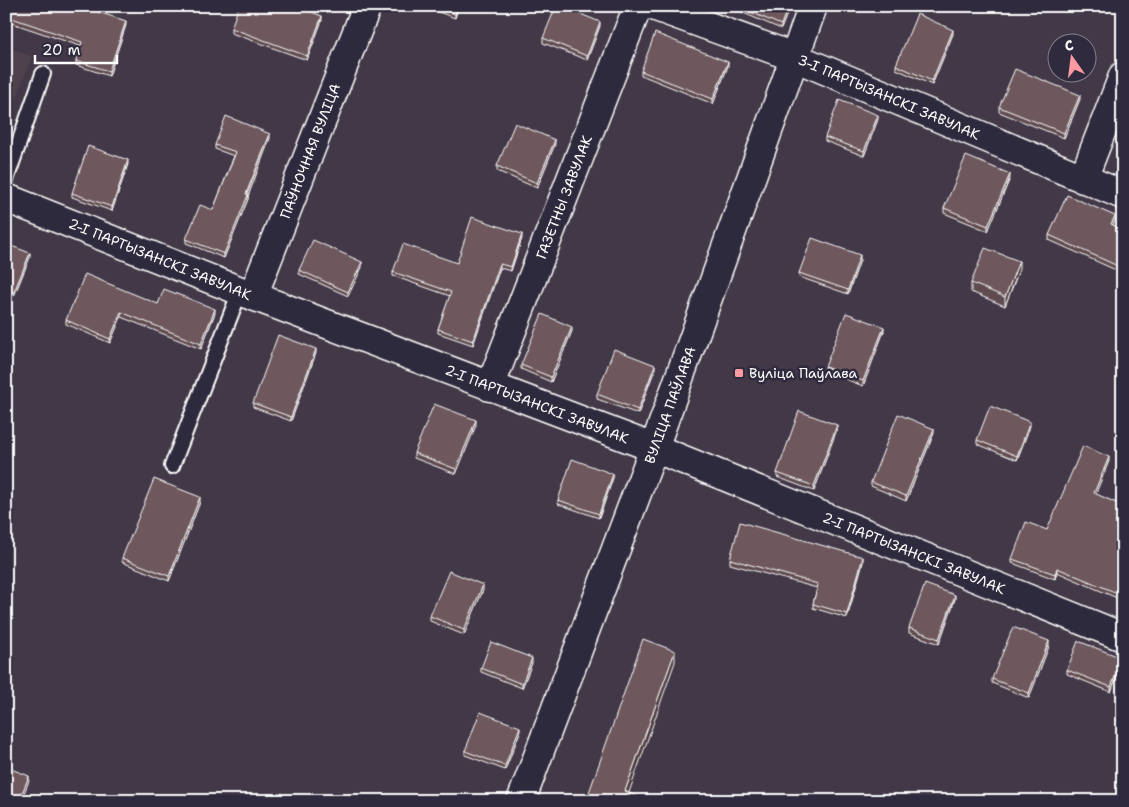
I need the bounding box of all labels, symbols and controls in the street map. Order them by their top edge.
scale bar [35,32,118,64]
north arrow [1046,32,1096,82]
text: С [1063,36,1075,55]
text: 20 m [42,40,81,60]
street label: 3-І ПАРТЫЗАНСКІ ЗАВУЛАК [795,50,983,144]
street label: ПАЎНОЧНАЯ ВУЛІЦА [276,81,344,221]
street label: ГАЗЕТНЫ ЗАВУЛАК [532,132,596,262]
street label: 2-І ПАРТЫЗАНСКІ ЗАВУЛАК [66,214,254,304]
street label: ВУЛІЦА ПАЎЛАВА [640,344,700,466]
street label: 2-І ПАРТЫЗАНСКІ ЗАВУЛАК [442,361,632,447]
place label: Вуліца Паўлава [749,364,858,382]
marker: Вуліца Паўлава [733,367,745,379]
street label: 2-І ПАРТЫЗАНСКІ ЗАВУЛАК [820,508,1008,598]

